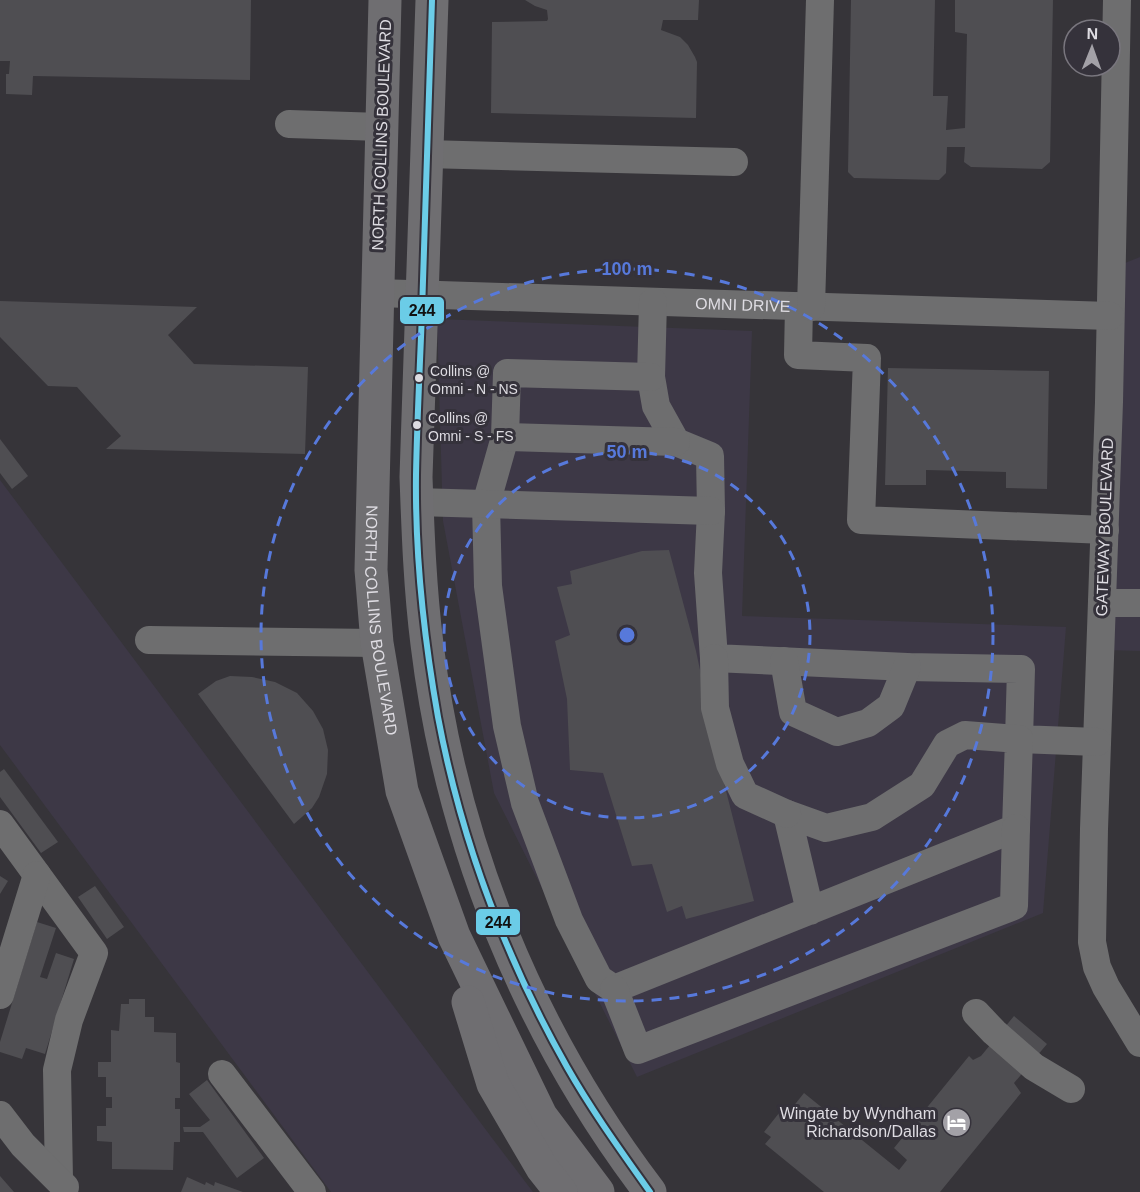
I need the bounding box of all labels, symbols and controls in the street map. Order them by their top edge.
north arrow [1062,18,1122,78]
street label: NORTH COLLINS BOULEVARD [369,19,394,251]
text: N [1086,25,1098,42]
text: 100 m [601,259,653,279]
street label: OMNI DRIVE [695,295,791,315]
line badge: 244 [399,296,445,325]
text: 244 [409,302,435,319]
place label: Collins @ Omni - N - NS [430,363,518,397]
marker: Collins @ Omni - N - NS [413,372,425,384]
place label: Collins @ Omni - S - FS [428,410,514,444]
marker: Collins @ Omni - S - FS [411,419,423,431]
street label: GATEWAY BOULEVARD [1093,437,1116,617]
text: 50 m [606,442,648,462]
street label: NORTH COLLINS BOULEVARD [362,505,400,737]
centre of rings [617,625,637,645]
line badge: 244 [475,908,521,936]
text: 244 [485,914,511,931]
place label: Wingate by Wyndham Richardson/Dallas [780,1105,936,1140]
hotel icon: Wingate by Wyndham Richardson/Dallas [941,1106,973,1138]

